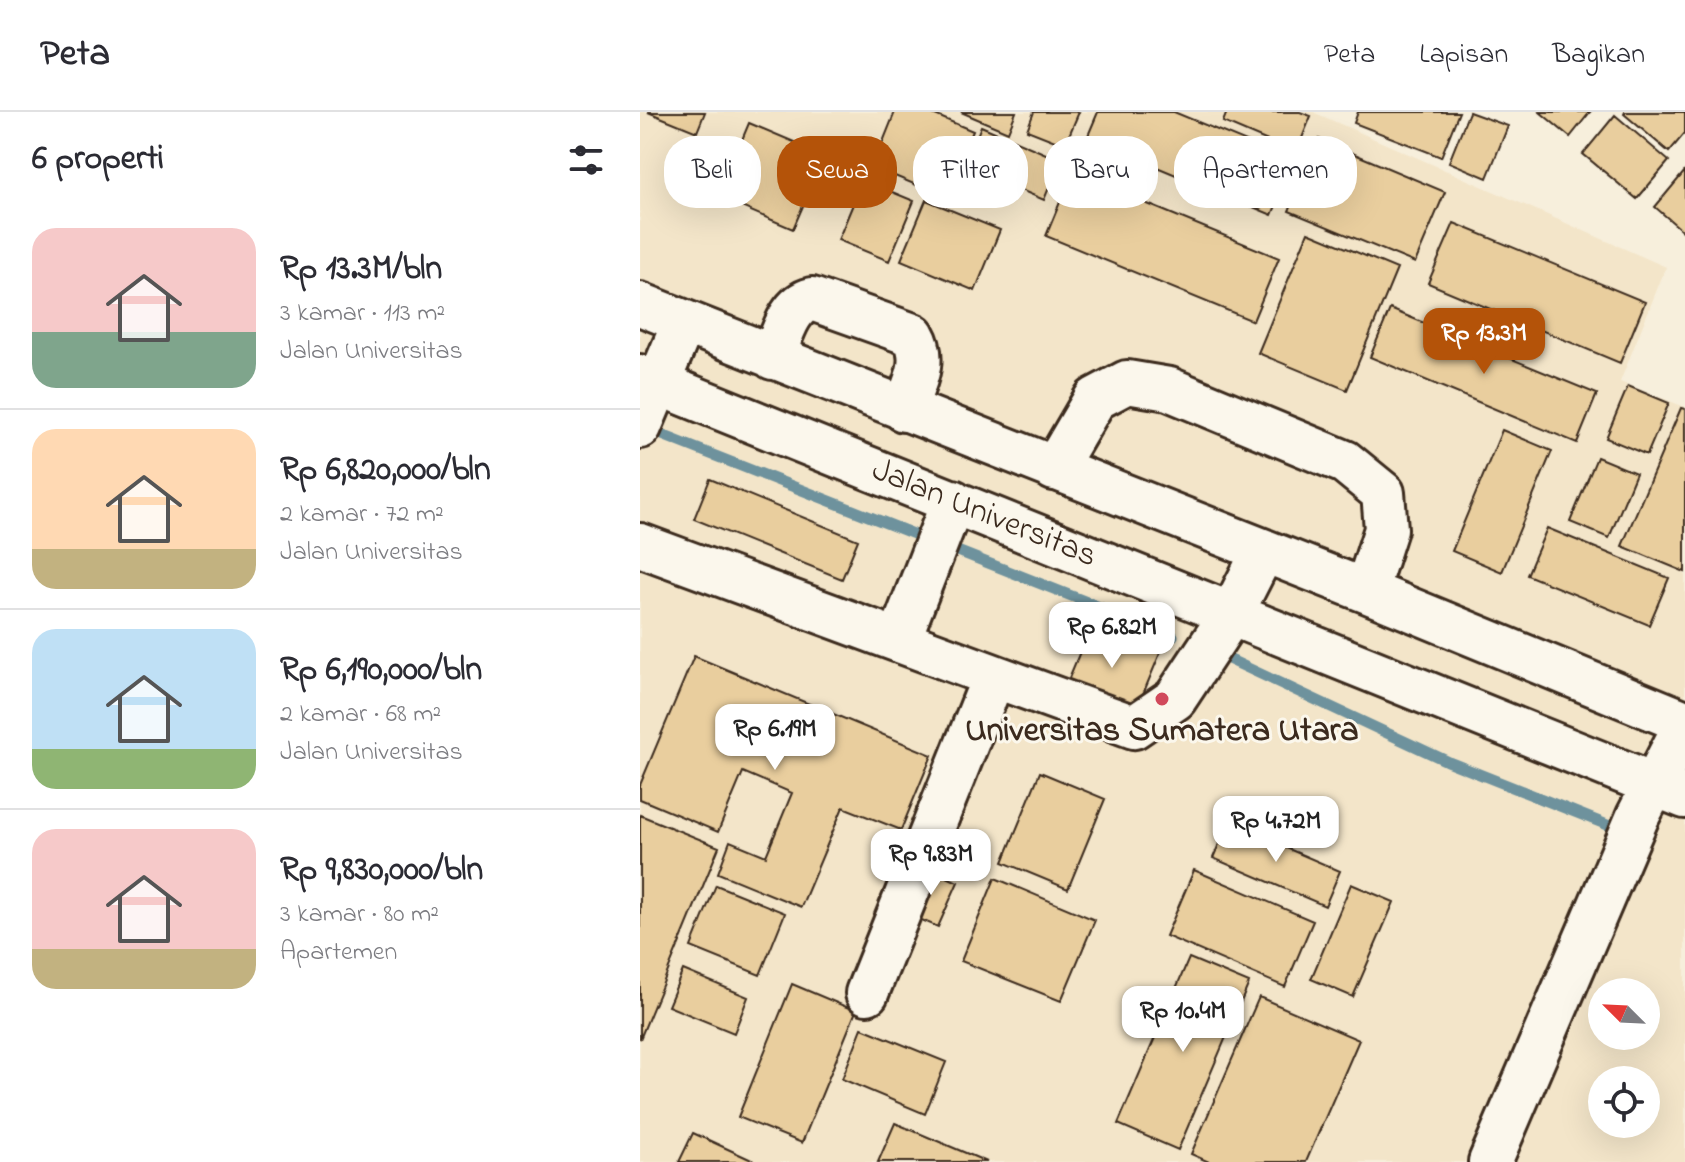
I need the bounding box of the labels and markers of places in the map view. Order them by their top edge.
pin: Rp 13.3M [1401,308,1567,376]
pin: Rp 6.82M [1029,602,1195,670]
marker: Universitas Sumatera Utara [1153,690,1171,708]
pin: Rp 6.19M [692,704,858,772]
place label: Universitas Sumatera Utara [965,707,1359,757]
pin: Rp 4.72M [1193,796,1359,864]
pin: Rp 9.83M [848,829,1014,897]
pin: Rp 10.4M [1100,986,1266,1054]

